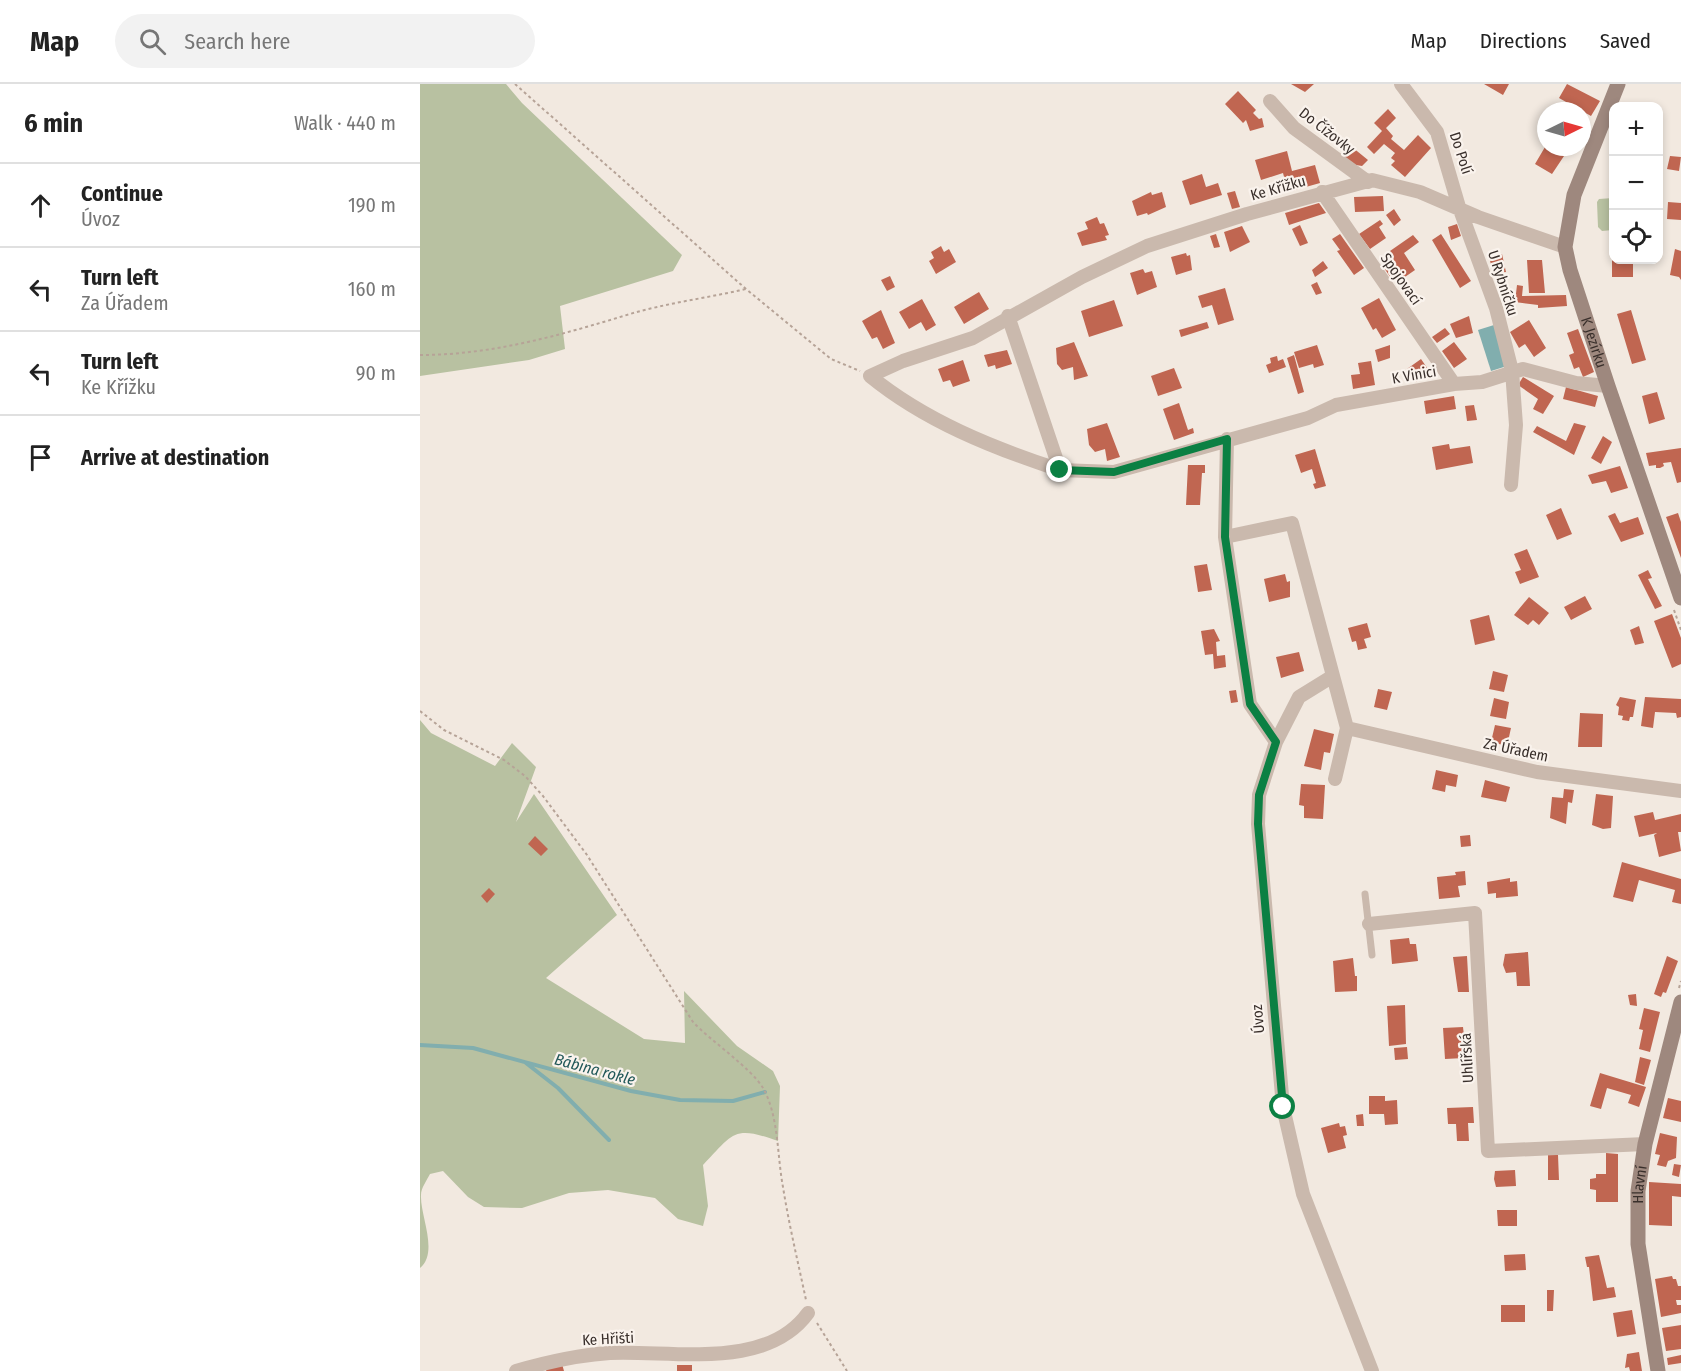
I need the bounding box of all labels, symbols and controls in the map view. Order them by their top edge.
search box [115,14,535,68]
text: Map [30,25,79,58]
icon: search [136,25,169,58]
text: Search here [184,28,290,55]
text: Map [1410,28,1447,54]
text: Directions [1480,28,1567,54]
text: Saved [1600,28,1651,54]
north arrow [1537,102,1591,156]
map controls [1609,102,1663,264]
button: + [1609,102,1663,156]
street label: Do Čížovky [1296,104,1359,158]
text: 6 min [24,108,83,139]
text: Walk · 440 m [294,111,396,135]
street label: Do Polí [1446,130,1476,177]
button: − [1609,156,1663,210]
street label: Ke Křížku [1248,172,1308,204]
text: Continue [81,180,163,207]
icon: ahead [24,189,57,222]
text: 190 m [348,193,396,217]
text: Úvoz [81,207,120,231]
button: locate [1609,210,1663,264]
street label: U Rybníčku [1484,248,1522,318]
street label: Spojovací [1377,250,1425,308]
text: Turn left [81,264,159,291]
icon: left [24,273,57,306]
text: 160 m [348,277,396,301]
text: Za Úřadem [81,291,169,315]
street label: K Jezírku [1577,315,1610,370]
text: Turn left [81,348,159,375]
icon: left [24,357,57,390]
text: 90 m [356,361,396,385]
street label: K Vinici [1390,362,1438,388]
text: Ke Křížku [81,375,156,399]
icon: arrive [24,441,57,474]
text: Arrive at destination [81,444,269,471]
route end [1046,456,1072,482]
street label: Za Úřadem [1482,734,1550,766]
street label: Úvoz [1248,1004,1268,1034]
street label: Uhlířská [1457,1033,1477,1083]
water label: Bábina rokle [552,1050,638,1090]
route start [1269,1093,1295,1119]
street label: Hlavní [1629,1164,1651,1204]
street label: Ke Hřišti [582,1329,634,1349]

